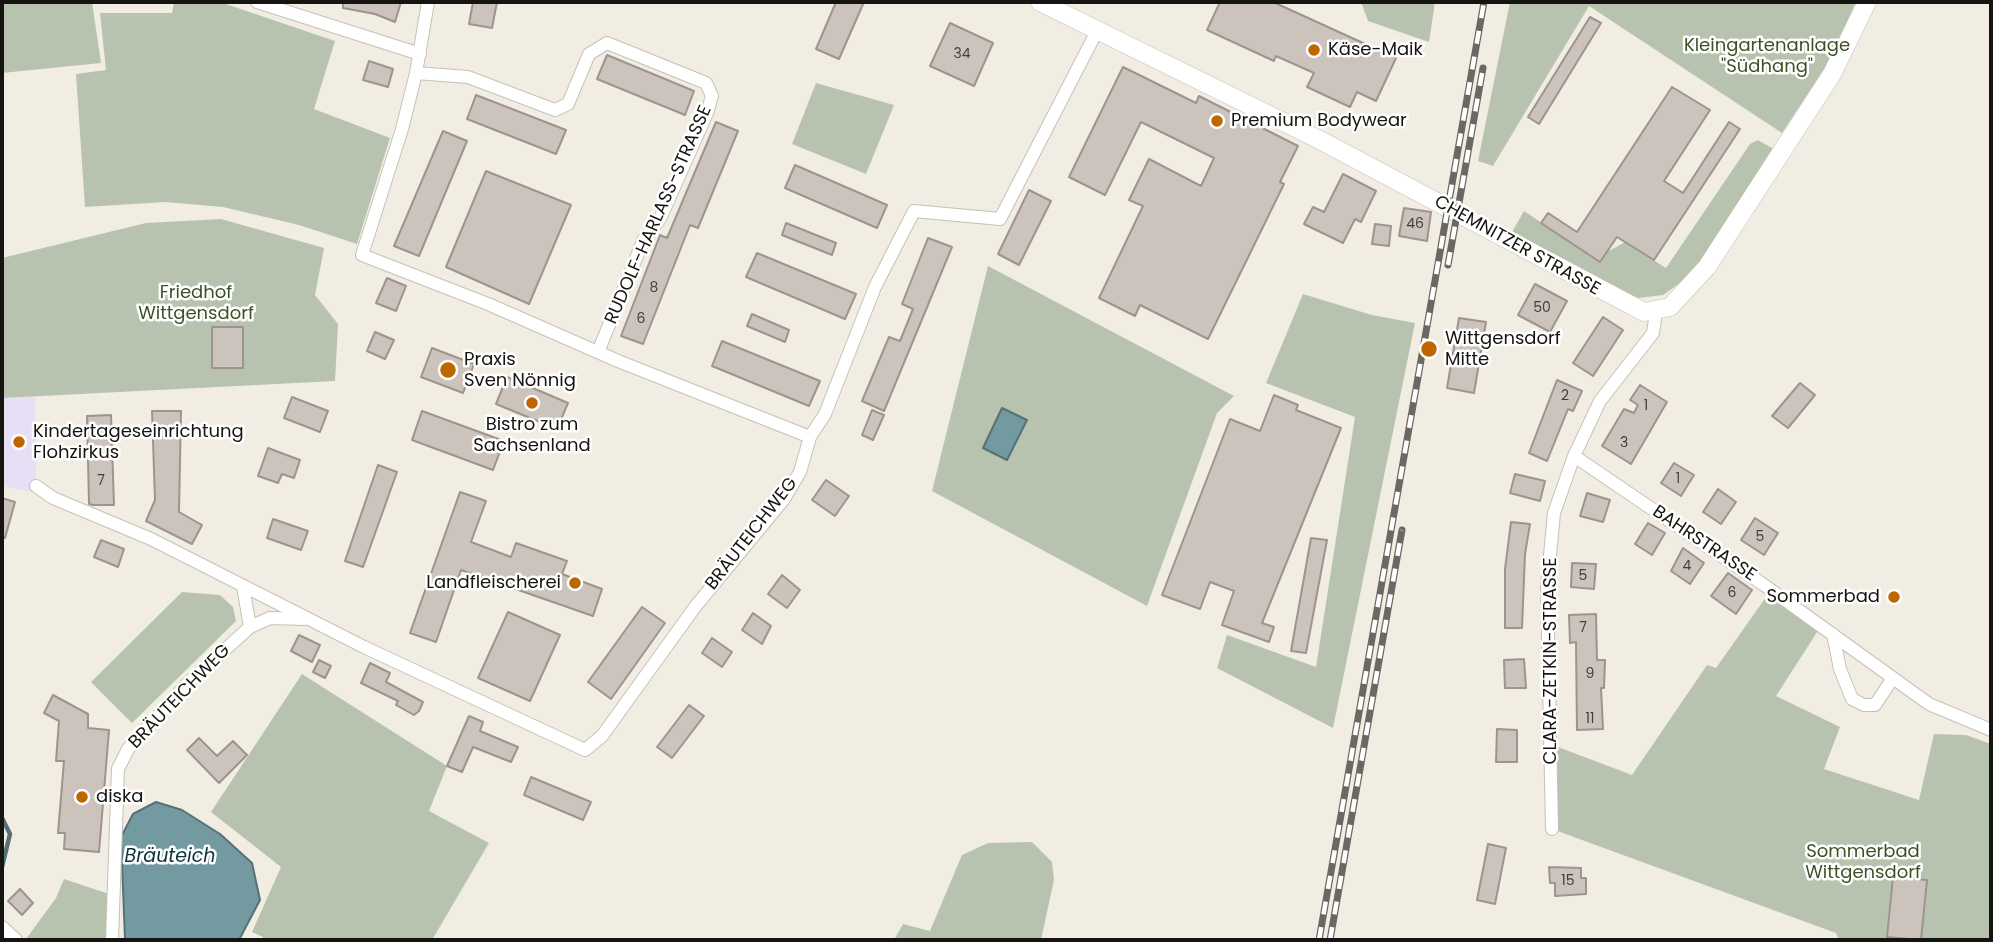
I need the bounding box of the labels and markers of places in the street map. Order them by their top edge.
place label: Käse-Maik [1328,39,1423,61]
marker: Käse-Maik [1306,42,1322,58]
place label: Premium Bodywear [1231,110,1407,132]
marker: Premium Bodywear [1209,113,1225,129]
place label: Wittgensdorf Mitte [1445,328,1561,370]
marker: Wittgensdorf Mitte [1419,339,1439,359]
place label: Praxis Sven Nönnig [464,349,576,392]
marker: Praxis Sven Nönnig [438,360,458,380]
marker: Bistro zum Sachsenland [524,395,540,411]
place label: Bistro zum Sachsenland [473,414,591,457]
place label: Kindertageseinrichtung Flohzirkus [33,421,244,464]
marker: Kindertageseinrichtung Flohzirkus [11,434,27,450]
place label: Landfleischerei [426,572,561,594]
marker: Landfleischerei [567,575,583,591]
place label: Sommerbad [1766,586,1880,608]
marker: Sommerbad [1886,589,1902,605]
place label: diska [96,786,143,808]
marker: diska [74,789,90,805]

